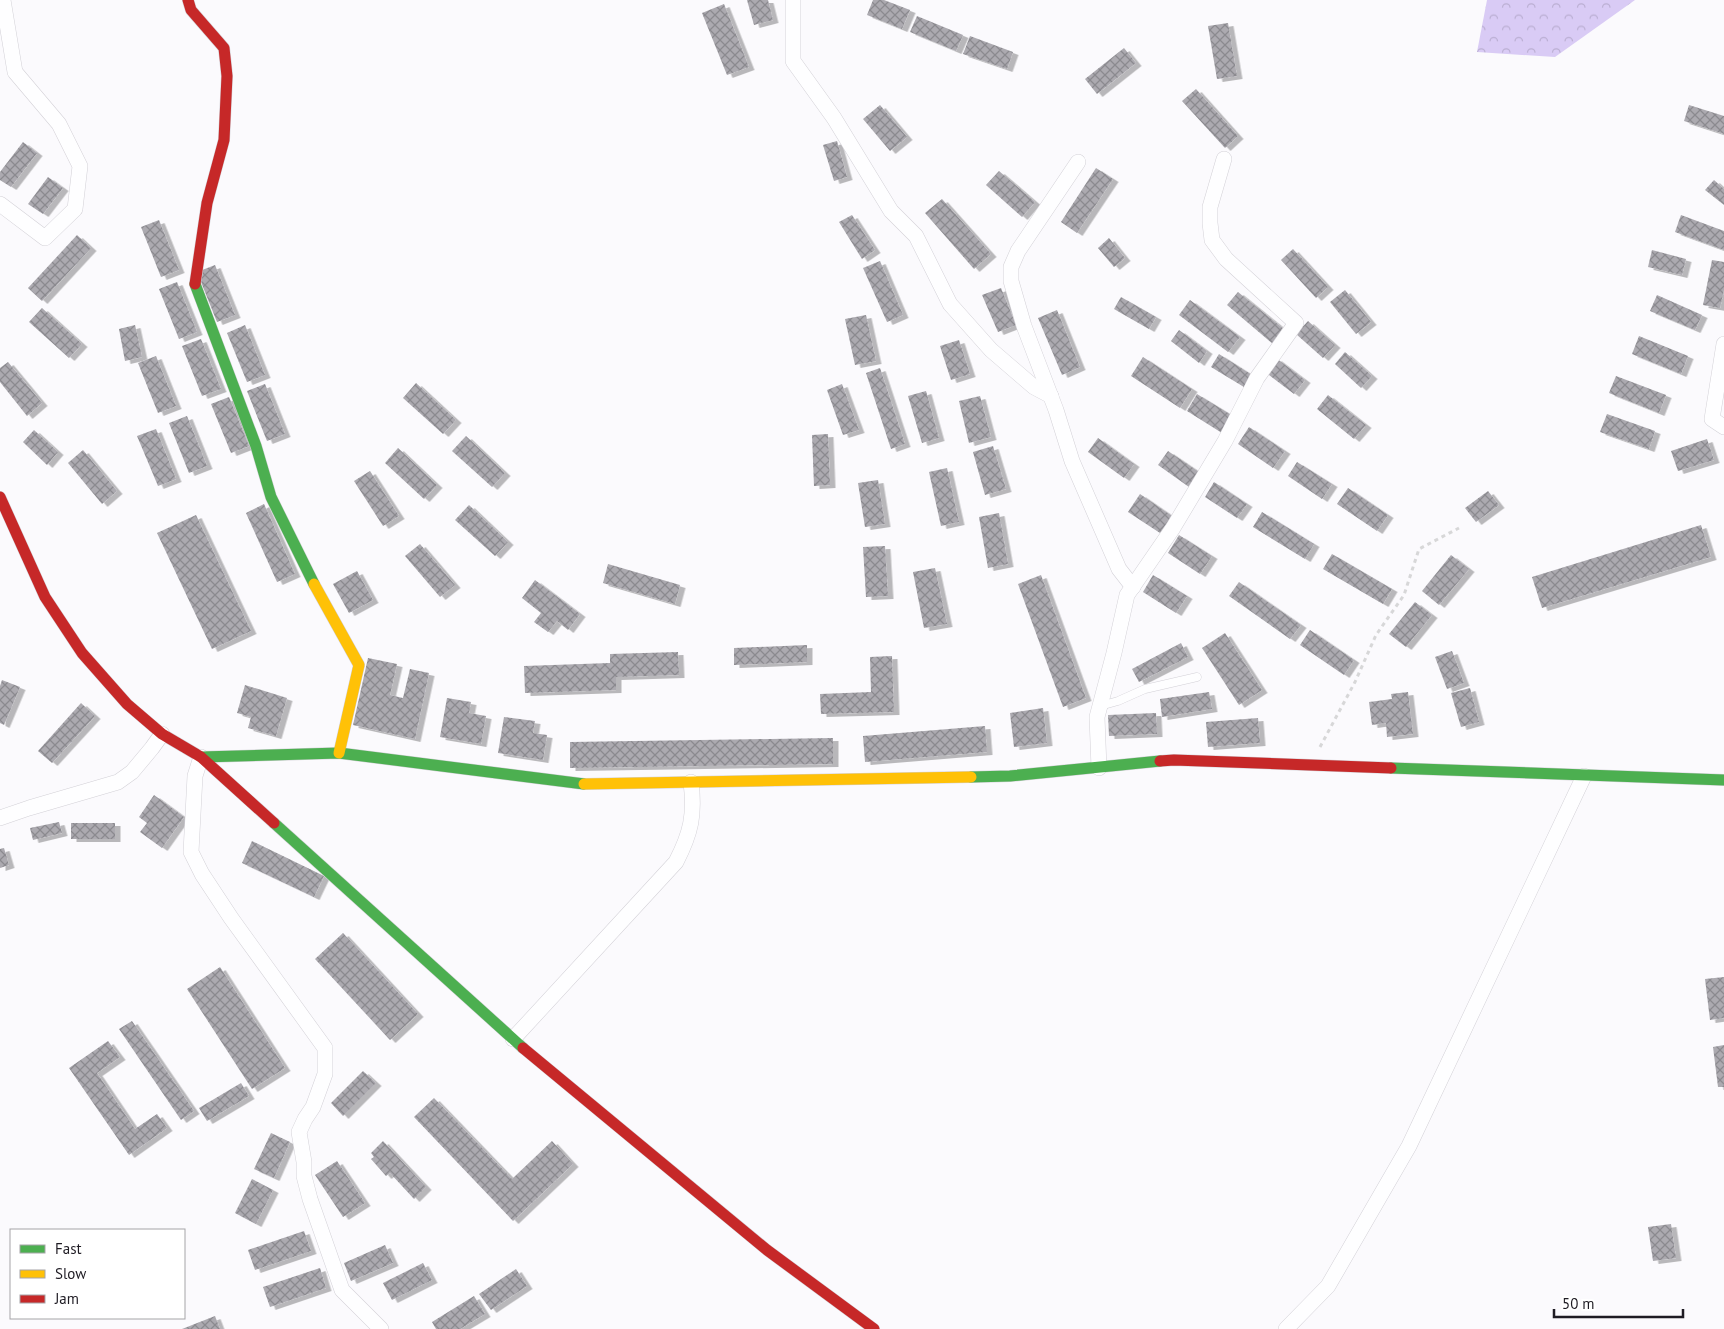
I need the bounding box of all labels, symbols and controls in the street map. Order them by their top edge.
legend [10,1229,185,1319]
text: Fast [55,1239,82,1258]
text: Slow [55,1264,86,1283]
scale bar [1554,1286,1683,1318]
text: Jam [54,1289,79,1308]
text: 50 m [1562,1294,1595,1313]

